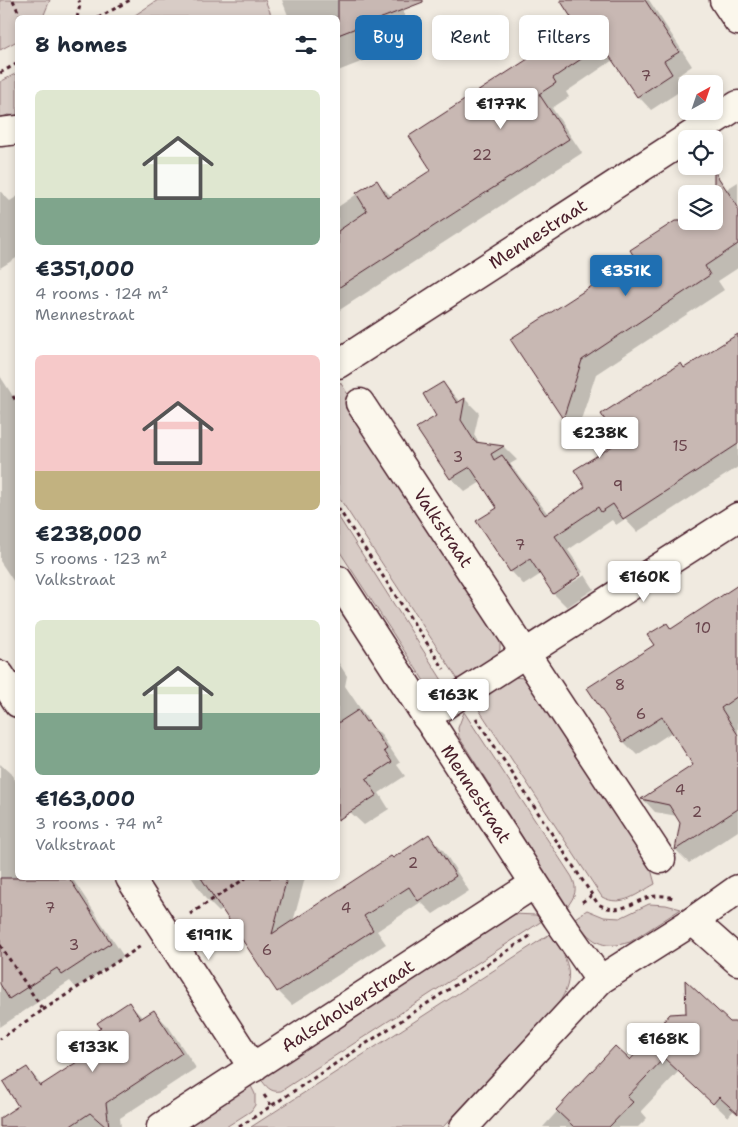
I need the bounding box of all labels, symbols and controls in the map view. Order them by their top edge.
chip: Buy [355,15,422,60]
chip: Rent [432,15,509,60]
chip: Filters [519,15,609,60]
text: 8 homes [35,31,127,59]
icon: filters [292,31,320,59]
house number: 7 [641,66,651,86]
north arrow [678,75,722,120]
map controls [678,75,723,230]
pin: €177K [466,88,536,130]
text: €177K [476,93,526,114]
icon: home [133,123,223,213]
button: locate [678,130,723,175]
house number: 22 [472,145,492,165]
button: layers [678,185,723,230]
street label: Mennestraat [484,193,592,275]
pin: €351K [591,254,661,297]
text: €351,000 [35,255,134,283]
text: €351K [601,260,651,281]
text: 4 rooms · 124 m² [35,283,169,304]
text: Mennestraat [35,304,135,325]
icon: home [133,388,223,478]
pin: €238K [565,416,635,459]
text: €238K [572,422,628,443]
house number: 15 [672,436,688,456]
house number: 3 [453,447,463,467]
house number: 9 [613,476,623,496]
street label: Valkstraat [408,484,478,572]
text: €238,000 [35,520,142,548]
house number: 7 [515,535,525,555]
text: 5 rooms · 123 m² [35,548,167,569]
pin: €160K [609,560,679,603]
text: €160K [619,566,669,587]
text: Valkstraat [35,569,116,590]
house number: 10 [695,618,711,638]
icon: home [133,653,223,743]
house number: 8 [615,675,625,695]
pin: €163K [418,678,488,721]
text: €163K [428,684,478,705]
house number: 6 [636,704,646,724]
street label: Mennestraat [435,740,517,848]
house number: 4 [675,780,685,800]
text: €163,000 [35,785,135,813]
house number: 2 [692,802,702,822]
text: 3 rooms · 74 m² [35,813,163,834]
text: Valkstraat [35,834,116,855]
house number: 2 [408,853,418,873]
house number: 7 [45,898,55,918]
house number: 4 [341,898,351,918]
pin: €191K [174,918,244,961]
text: €191K [186,924,232,945]
house number: 3 [69,935,79,955]
house number: 6 [262,940,272,960]
street label: Aalscholverstraat [277,954,419,1058]
pin: €168K [628,1022,698,1065]
text: €168K [638,1028,688,1049]
pin: €133K [58,1030,128,1073]
text: €133K [68,1036,118,1057]

